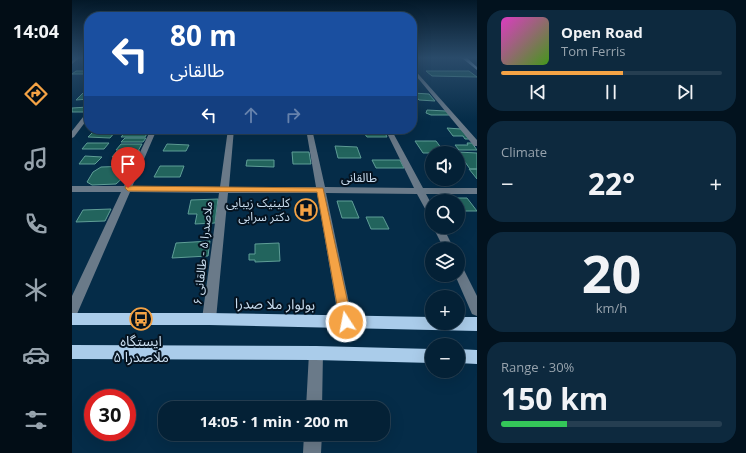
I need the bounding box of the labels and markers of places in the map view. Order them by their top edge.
pin [111,147,145,188]
place label: کلینیک زیبایی دکتر سرابی [226,194,291,225]
hospital icon: کلینیک زیبایی دکتر سرابی [293,197,319,223]
bus stop icon: ایستگاه ملاصدرا ۵ [128,306,154,332]
place label: ایستگاه ملاصدرا ۵ [113,331,169,366]

